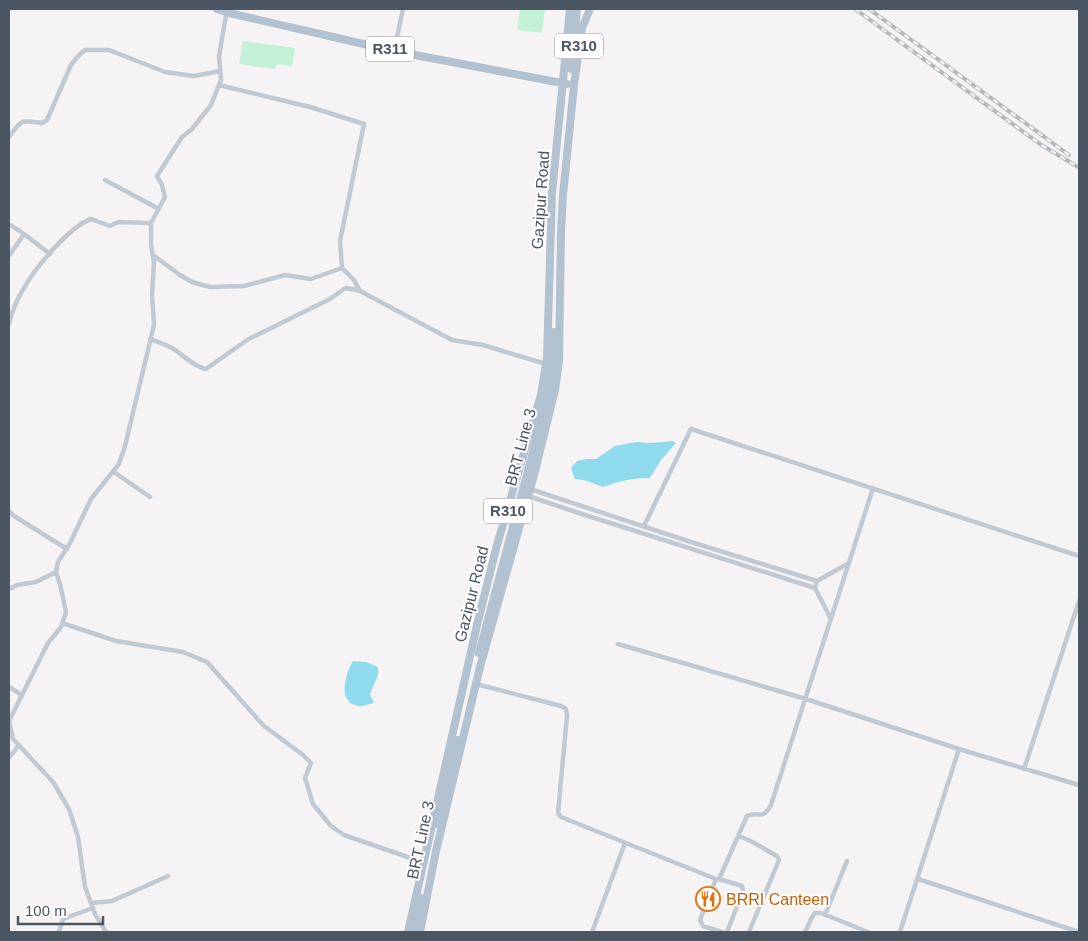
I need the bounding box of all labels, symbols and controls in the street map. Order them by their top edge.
road number: R310 [555,34,603,58]
road number: R311 [366,36,414,62]
street label: Gazipur Road [529,150,552,250]
street label: BRT Line 3 [502,406,539,488]
road number: R310 [484,498,532,524]
street label: Gazipur Road [451,544,492,644]
street label: BRT Line 3 [404,799,437,881]
restaurant icon: BRRI Canteen [695,886,721,912]
place label: BRRI Canteen [726,891,829,908]
scale bar [18,894,102,926]
text: 100 m [25,902,67,919]

